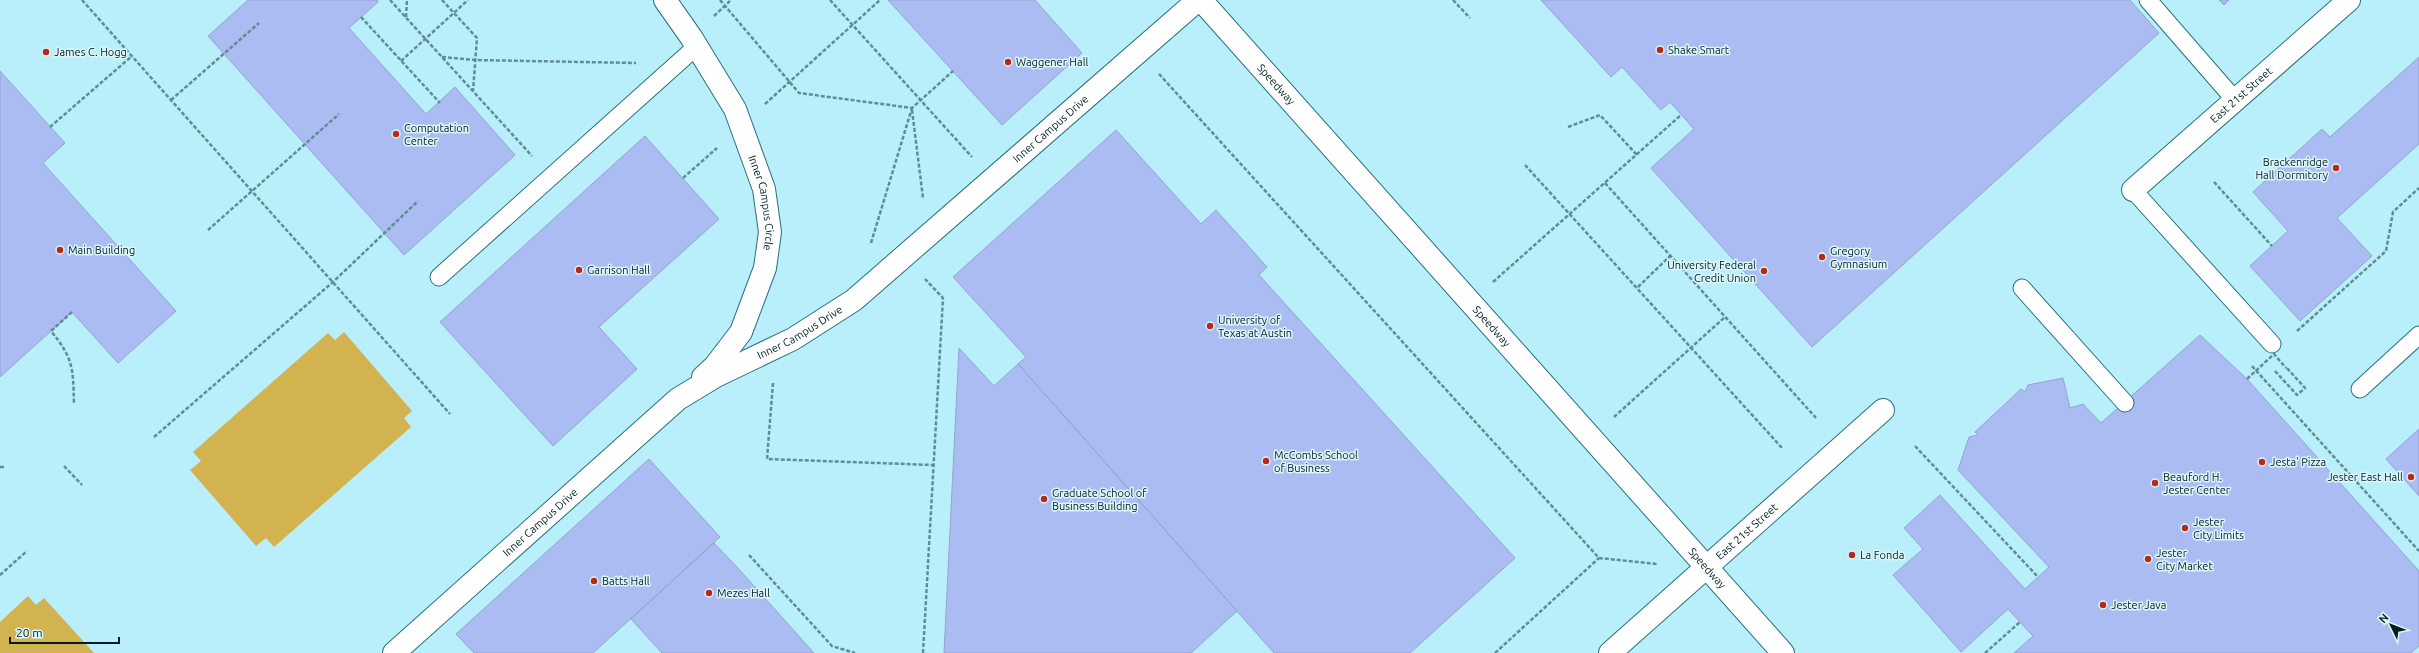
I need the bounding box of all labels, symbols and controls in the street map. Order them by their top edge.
place label: Shake Smart [1668,44,1730,56]
marker: Shake Smart [1655,45,1665,55]
place label: James C. Hogg [54,46,127,58]
marker: James C. Hogg [41,47,51,57]
place label: Waggener Hall [1016,56,1089,68]
marker: Waggener Hall [1003,57,1013,67]
street label: Speedway [1255,62,1298,108]
street label: East 21st Street [2208,64,2275,125]
street label: Inner Campus Drive [1010,93,1091,165]
place label: Computation Center [404,122,469,147]
marker: Computation Center [391,129,401,139]
street label: Inner Campus Circle [746,153,776,251]
place label: Brackenridge Hall Dormitory [2255,156,2329,181]
marker: Brackenridge Hall Dormitory [2331,163,2341,173]
place label: Main Building [68,244,135,256]
marker: Main Building [55,245,65,255]
place label: Gregory Gymnasium [1830,245,1887,270]
marker: Gregory Gymnasium [1817,252,1827,262]
place label: University Federal Credit Union [1667,259,1756,284]
place label: Garrison Hall [587,264,650,276]
marker: Garrison Hall [574,265,584,275]
marker: University Federal Credit Union [1759,266,1769,276]
street label: Inner Campus Drive [755,303,844,361]
street label: Speedway [1471,303,1513,350]
place label: University of Texas at Austin [1218,314,1292,339]
marker: University of Texas at Austin [1205,321,1215,331]
place label: McCombs School of Business [1274,449,1358,474]
marker: McCombs School of Business [1261,456,1271,466]
place label: Jesta' Pizza [2270,456,2326,468]
marker: Jesta' Pizza [2257,457,2267,467]
place label: Beauford H. Jester Center [2163,471,2231,496]
place label: Jester East Hall [2327,471,2403,483]
marker: Jester East Hall [2406,472,2416,482]
marker: Beauford H. Jester Center [2150,478,2160,488]
street label: Inner Campus Drive [500,486,580,559]
place label: Graduate School of Business Building [1052,487,1147,512]
marker: Graduate School of Business Building [1039,494,1049,504]
street label: East 21st Street [1713,500,1780,562]
place label: Jester City Limits [2193,516,2244,541]
marker: Jester City Limits [2180,523,2190,533]
street label: Speedway [1686,545,1729,591]
place label: Jester City Market [2156,547,2213,572]
place label: La Fonda [1860,549,1904,561]
marker: La Fonda [1847,550,1857,560]
marker: Jester City Market [2143,554,2153,564]
place label: Batts Hall [602,575,650,587]
marker: Batts Hall [589,576,599,586]
place label: Mezes Hall [717,587,770,599]
marker: Mezes Hall [704,588,714,598]
place label: Jester Java [2111,599,2166,611]
marker: Jester Java [2098,600,2108,610]
north arrow [2371,605,2411,645]
text: N [2376,611,2391,625]
scale bar [10,619,119,645]
text: 20 m [16,626,43,639]

